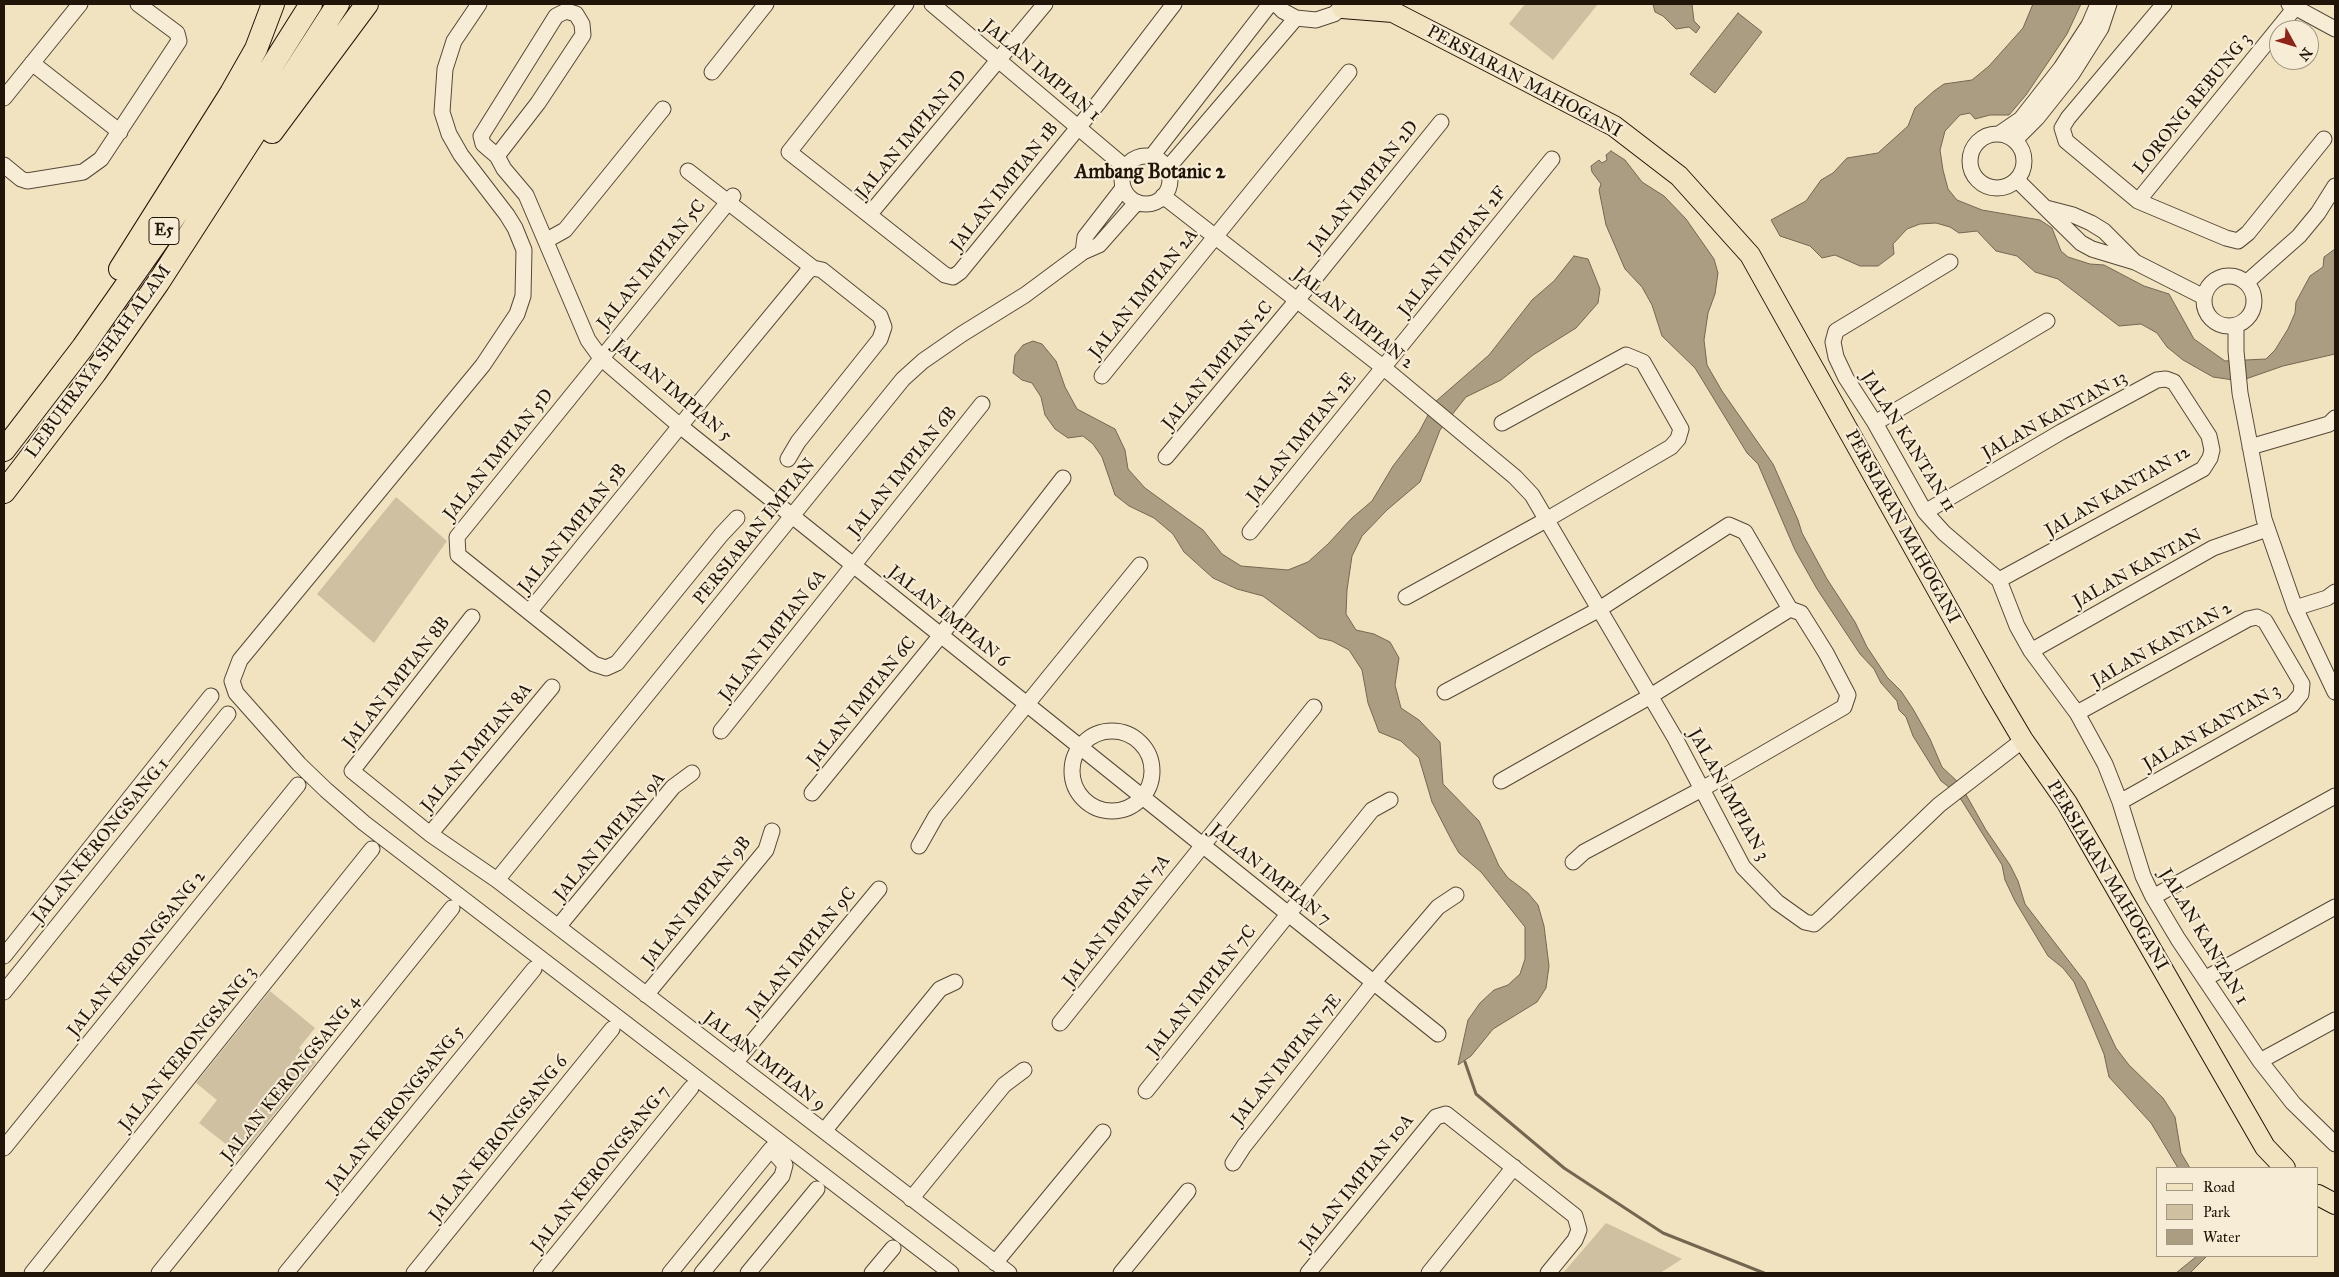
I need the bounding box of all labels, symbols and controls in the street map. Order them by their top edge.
street label: JALAN IMPIAN 1 [978,15,1104,127]
north arrow [2269,20,2319,70]
street label: PERSIARAN MAHOGANI [1423,21,1625,143]
street label: LORONG REBUNG 3 [2129,29,2257,179]
text: N [2295,44,2316,64]
street label: JALAN IMPIAN 1D [852,66,972,204]
street label: JALAN IMPIAN 2D [1304,117,1424,257]
street label: JALAN IMPIAN 1B [947,118,1063,256]
district label: Ambang Botanic 2 [1075,161,1225,185]
street label: JALAN IMPIAN 2F [1394,183,1512,321]
street label: JALAN IMPIAN 5C [593,196,711,334]
road number: E5 [149,218,179,245]
street label: JALAN IMPIAN 2A [1085,225,1203,363]
street label: LEBUHRAYA SHAH ALAM [22,261,176,463]
street label: JALAN IMPIAN 2 [1288,264,1418,374]
street label: JALAN IMPIAN 2C [1158,297,1278,435]
street label: JALAN IMPIAN 5 [608,335,736,447]
street label: JALAN KANTAN 13 [1979,367,2131,465]
street label: JALAN IMPIAN 2E [1243,368,1361,508]
street label: JALAN KANTAN 11 [1856,368,1960,516]
street label: JALAN IMPIAN 5D [439,385,559,525]
street label: JALAN IMPIAN 6B [844,403,962,541]
street label: PERSIARAN MAHOGANI [1840,426,1964,628]
street label: JALAN KANTAN 12 [2042,442,2194,542]
street label: PERSIARAN IMPIAN [689,455,821,609]
street label: JALAN IMPIAN 5B [514,460,632,598]
street label: JALAN KANTAN [2070,525,2206,613]
street label: JALAN IMPIAN 6 [883,562,1013,672]
street label: JALAN IMPIAN 6A [715,566,831,706]
street label: JALAN KANTAN 2 [2088,598,2236,692]
street label: JALAN IMPIAN 8B [339,613,455,753]
street label: JALAN IMPIAN 6C [803,632,921,772]
street label: JALAN IMPIAN 8A [417,679,537,817]
street label: JALAN KANTAN 3 [2139,680,2285,776]
street label: JALAN IMPIAN 3 [1683,725,1773,865]
street label: JALAN KERONGSANG 1 [28,754,174,928]
street label: JALAN IMPIAN 9A [550,768,670,906]
street label: PERSIARAN MAHOGANI [2042,777,2172,975]
street label: JALAN IMPIAN 7 [1205,820,1335,930]
street label: JALAN IMPIAN 9B [638,832,756,972]
street label: JALAN IMPIAN 7A [1059,851,1175,991]
street label: JALAN KANTAN 1 [2154,865,2252,1009]
street label: JALAN KERONGSANG 2 [63,867,211,1041]
street label: JALAN IMPIAN 9C [743,883,861,1023]
street label: JALAN IMPIAN 7C [1143,921,1261,1061]
street label: JALAN KERONGSANG 3 [115,962,261,1136]
street label: JALAN IMPIAN 7E [1228,990,1346,1130]
street label: JALAN KERONGSANG 4 [217,991,365,1167]
street label: JALAN IMPIAN 9 [698,1007,830,1117]
street label: JALAN KERONGSANG 5 [322,1022,470,1196]
street label: JALAN KERONGSANG 6 [425,1051,573,1227]
street label: JALAN KERONGSANG 7 [527,1081,675,1257]
street label: JALAN IMPIAN 10A [1295,1110,1419,1256]
legend [2156,1167,2319,1257]
text: Road [2203,1178,2235,1196]
text: Park [2203,1203,2230,1221]
text: Water [2203,1228,2240,1246]

